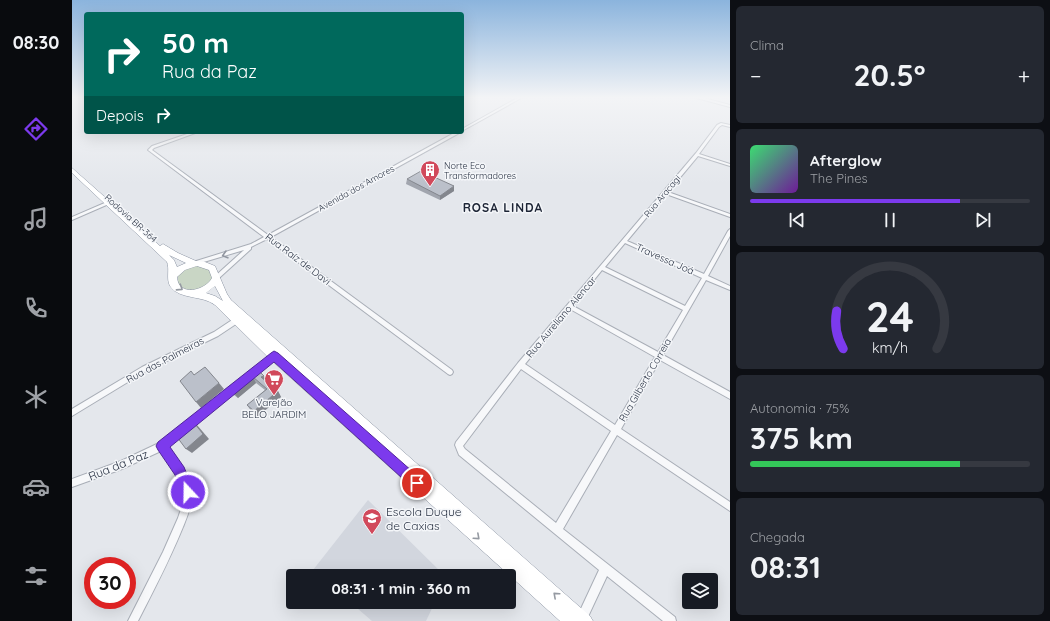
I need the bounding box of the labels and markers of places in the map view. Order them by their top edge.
building icon: Norte Eco Transformadores [419,159,441,187]
place label: Norte Eco Transformadores [444,160,516,181]
supermarket icon: Varejão BELO JARDIM [263,368,285,396]
place label: Varejão BELO JARDIM [242,396,306,421]
pin [400,466,434,500]
place label: Escola Duque de Caxias [386,504,462,533]
school or university icon: Escola Duque de Caxias [361,507,383,535]

